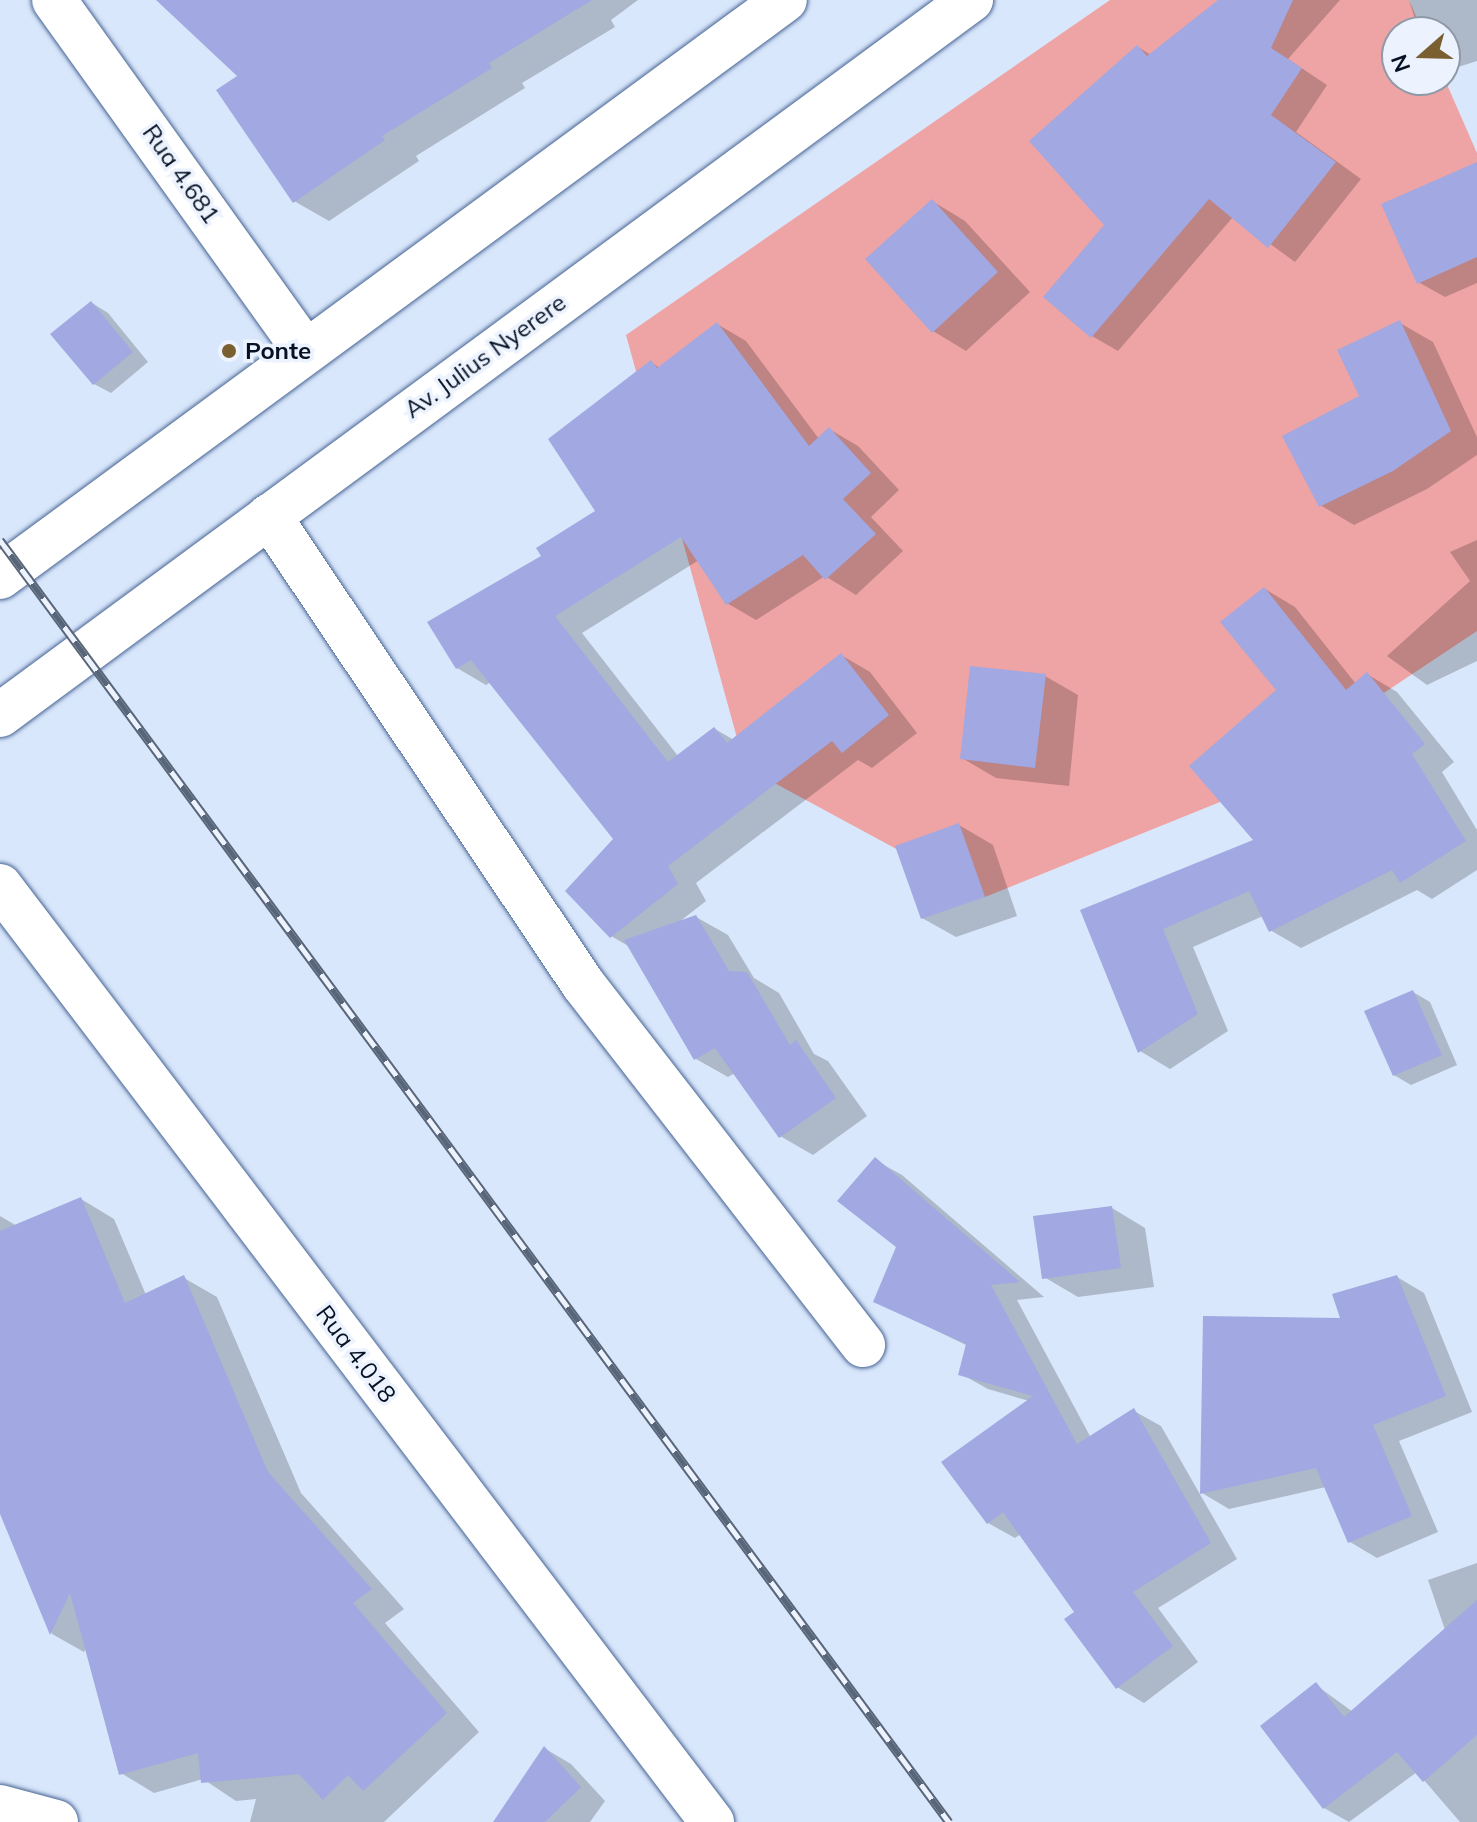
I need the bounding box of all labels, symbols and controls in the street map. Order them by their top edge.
north arrow [1381,16,1461,96]
text: N [1384,51,1416,76]
street label: Rua 4.681 [136,119,226,229]
street label: Av. Julius Nyerere [399,288,571,424]
place label: Ponte [245,337,311,365]
marker: Ponte [220,342,238,360]
street label: Rua 4.018 [310,1300,402,1408]

